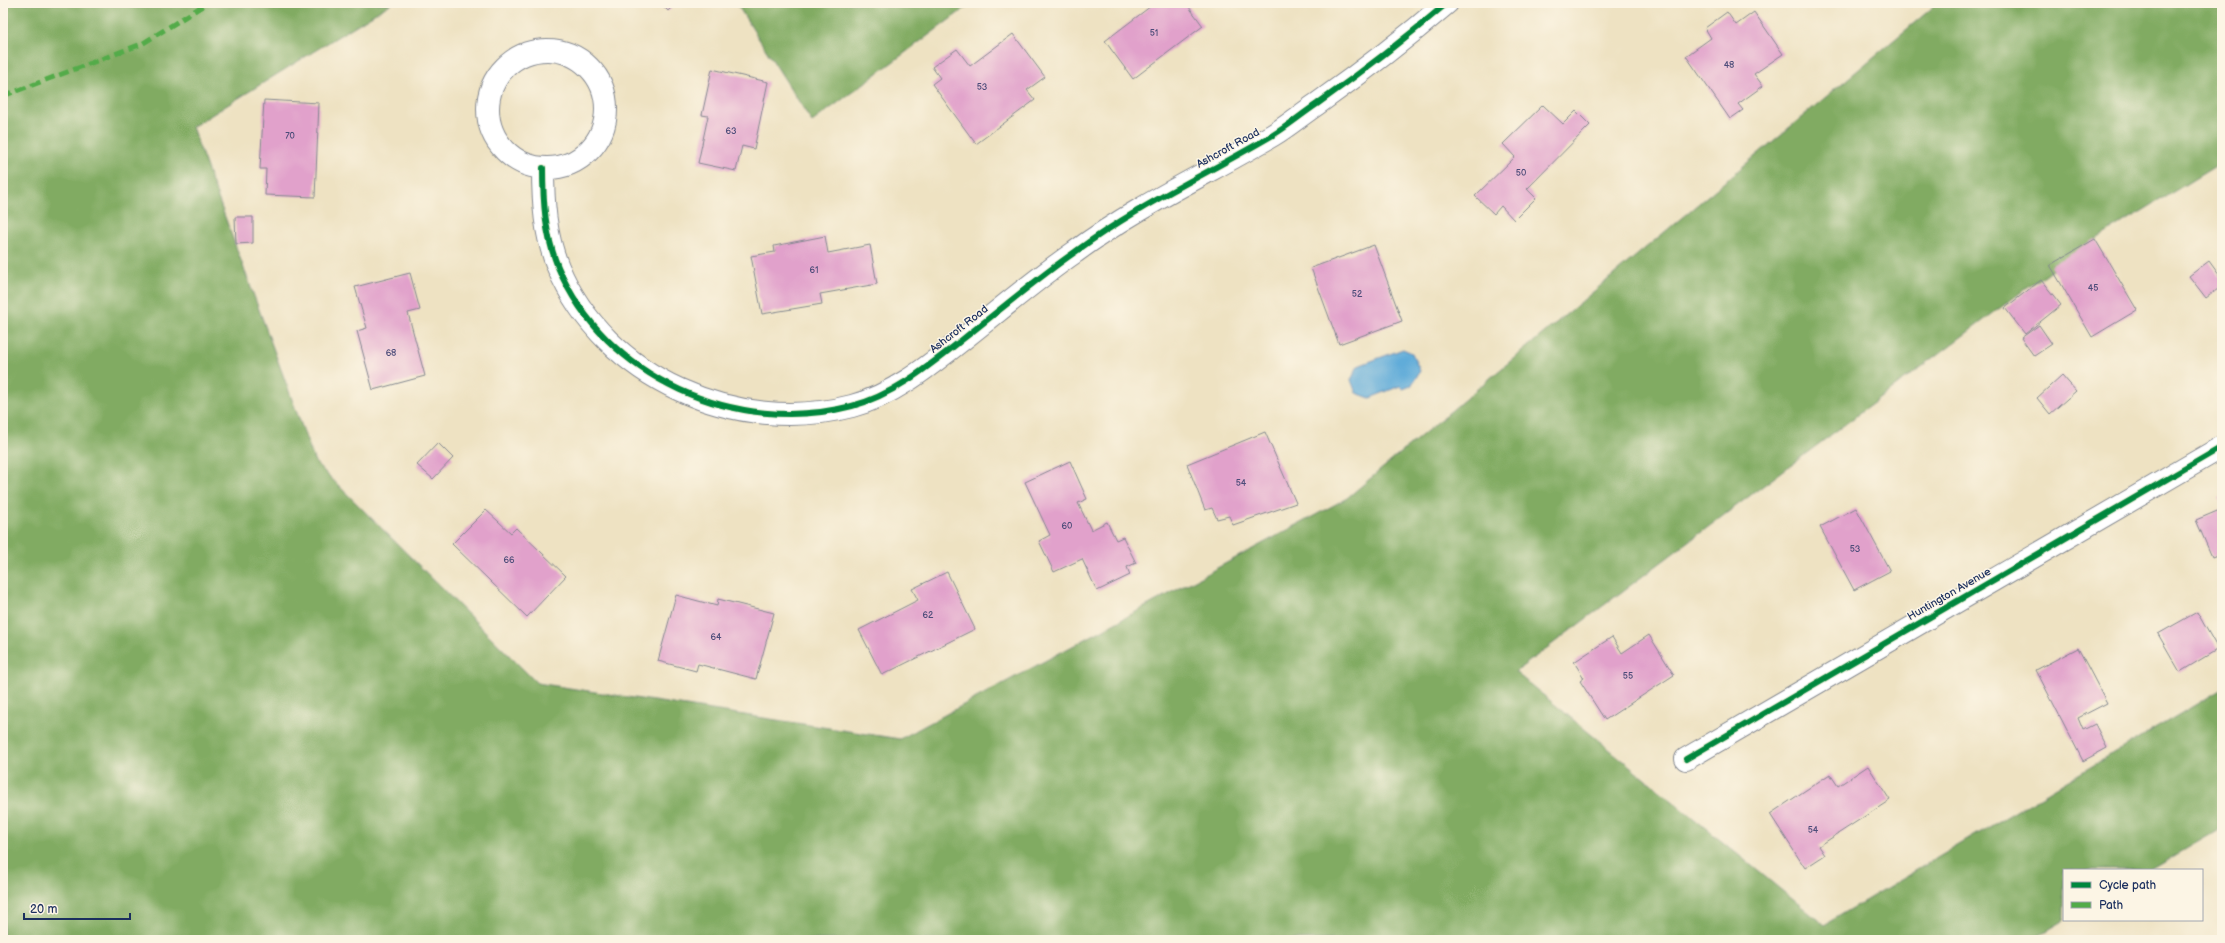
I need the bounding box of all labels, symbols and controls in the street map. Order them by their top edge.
house number: 51 [1150,28,1158,39]
house number: 48 [1724,60,1734,71]
house number: 53 [977,82,988,93]
street label: Ashcroft Road [1194,125,1262,171]
house number: 63 [725,126,737,137]
house number: 70 [285,131,295,142]
house number: 50 [1516,168,1526,179]
house number: 61 [810,265,818,276]
house number: 45 [2088,283,2098,294]
house number: 52 [1352,289,1363,300]
street label: Ashcroft Road [927,302,991,356]
house number: 68 [386,348,396,359]
house number: 54 [1236,478,1247,489]
house number: 60 [1062,521,1072,532]
house number: 53 [1850,544,1861,555]
house number: 66 [504,555,515,566]
street label: Huntington Avenue [1905,565,1993,623]
house number: 62 [923,610,934,621]
house number: 64 [711,632,722,643]
house number: 55 [1623,671,1633,682]
house number: 54 [1808,825,1819,836]
legend [2063,869,2203,921]
text: Cycle path [2099,878,2156,893]
scale bar [24,895,130,921]
text: Path [2099,898,2124,913]
text: 20 m [30,902,57,917]

